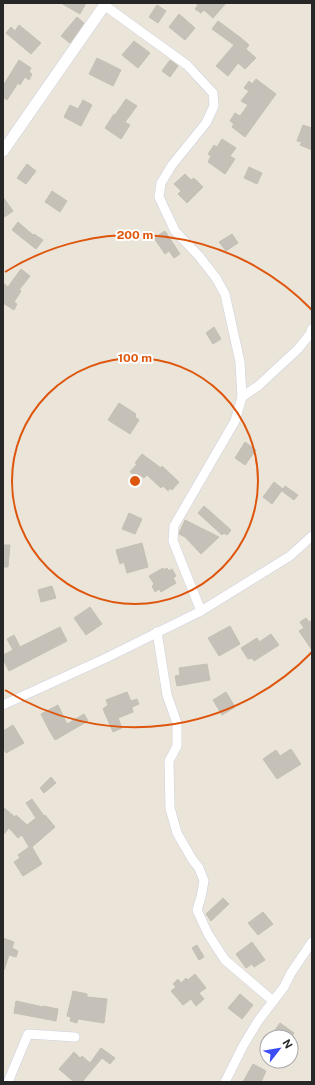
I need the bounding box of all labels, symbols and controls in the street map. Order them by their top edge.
text: 200 m [117,228,153,242]
text: 100 m [118,351,152,365]
centre of rings [128,474,142,488]
north arrow [259,1029,299,1069]
text: N [280,1037,295,1051]

